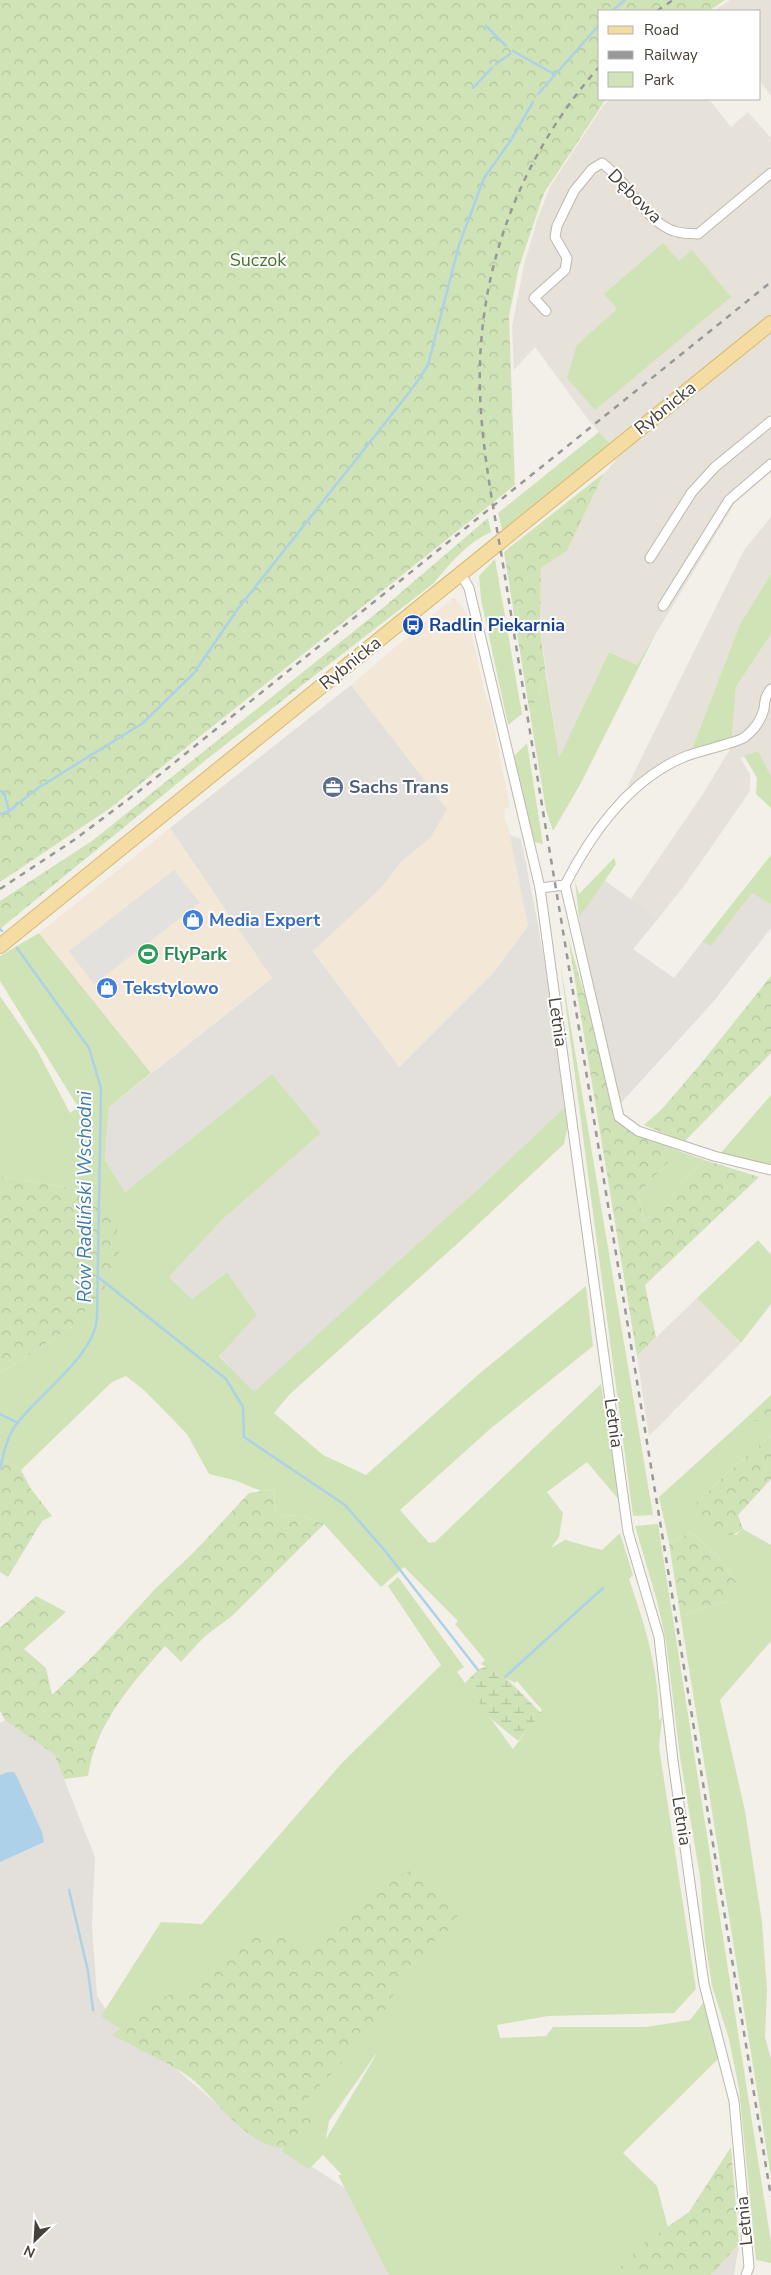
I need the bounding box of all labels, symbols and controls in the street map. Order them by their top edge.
legend [598,10,761,100]
text: Road [644,20,679,40]
text: Railway [644,45,698,65]
text: Park [644,70,674,90]
street label: Dębowa [603,164,667,228]
park label: Suczok [230,248,287,272]
street label: Rybnicka [629,376,701,440]
bus stop icon: Radlin Piekarnia [401,613,425,637]
place label: Radlin Piekarnia [429,613,565,637]
street label: Rybnicka [314,631,386,695]
office icon: Sachs Trans [321,775,345,799]
place label: Sachs Trans [349,775,449,799]
shop icon: Media Expert [181,908,205,932]
place label: Media Expert [209,908,320,932]
sports icon: FlyPark [136,942,160,966]
place label: FlyPark [164,942,227,966]
shop icon: Tekstylowo [95,976,119,1000]
place label: Tekstylowo [123,976,219,1000]
street label: Letnia [543,996,573,1048]
water label: Rów Radliński Wschodni [72,1091,98,1303]
street label: Letnia [599,1397,629,1449]
street label: Letnia [666,1795,698,1847]
street label: Letnia [729,2195,759,2247]
north arrow [10,2215,60,2265]
text: N [21,2241,38,2262]

